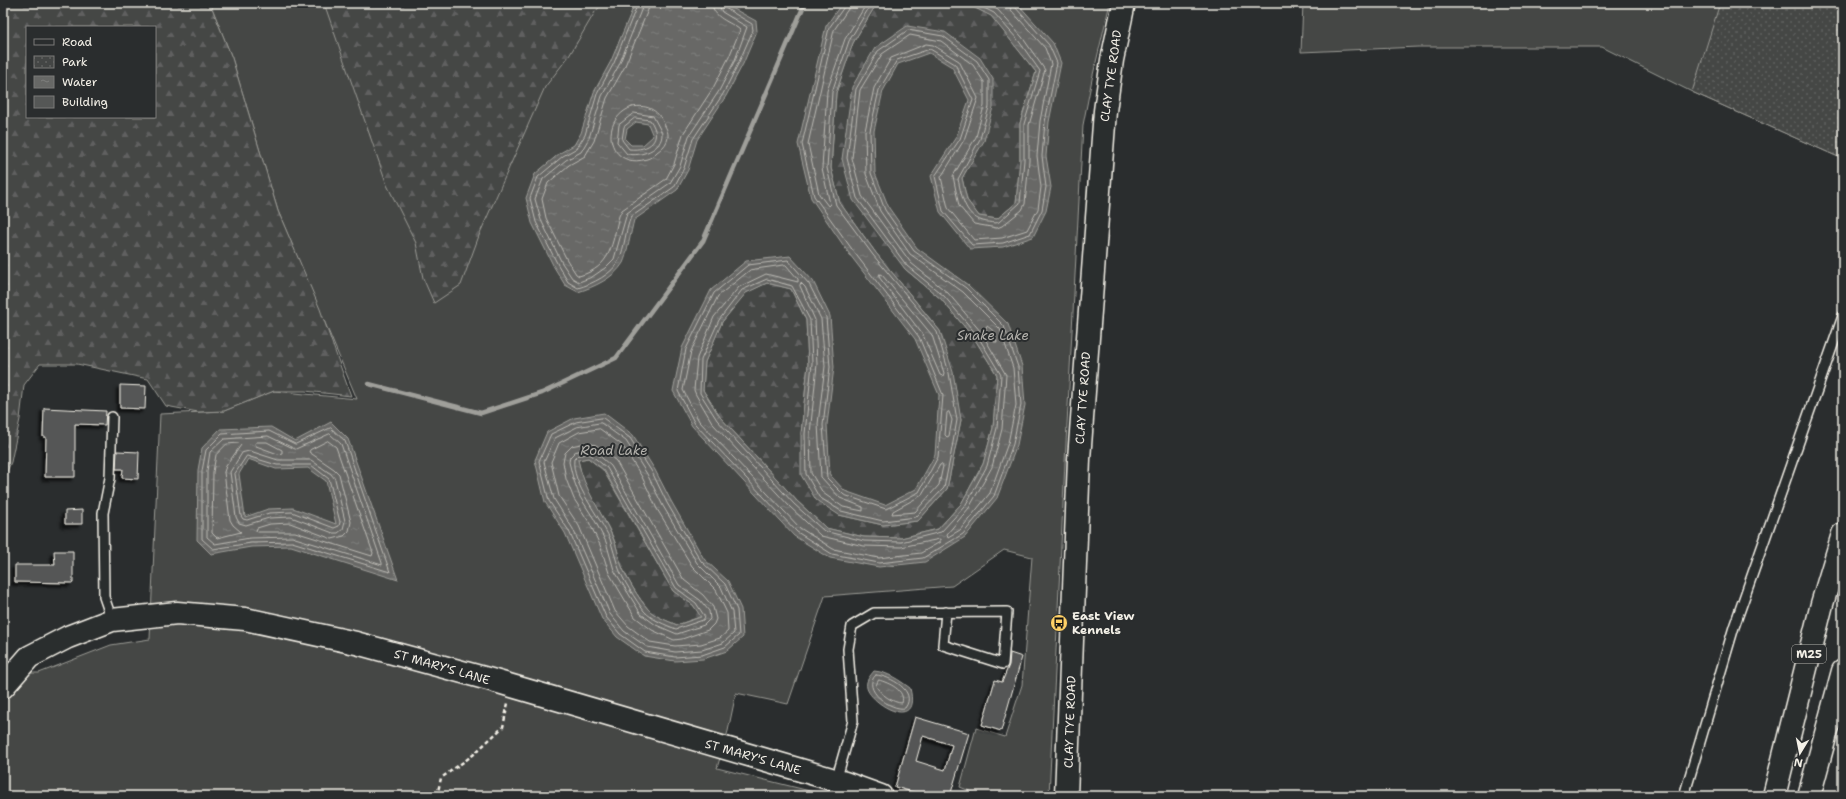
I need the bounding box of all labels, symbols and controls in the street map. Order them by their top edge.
legend [26,26,156,118]
street label: CLAY TYE ROAD [1097,29,1125,123]
text: Road [62,34,93,50]
text: Park [62,54,88,70]
text: Water [62,74,98,90]
text: Building [62,94,108,110]
water label: Snake Lake [957,327,1029,344]
street label: CLAY TYE ROAD [1072,351,1094,445]
water label: Road Lake [580,442,648,459]
place label: East View Kennels [1072,608,1135,638]
bus stop icon: East View Kennels [1049,613,1069,633]
road number: M25 [1792,645,1826,663]
street label: ST MARY'S LANE [392,646,492,688]
street label: CLAY TYE ROAD [1060,675,1080,769]
north arrow [1780,733,1820,773]
street label: ST MARY'S LANE [703,736,803,778]
text: N [1792,754,1804,770]

